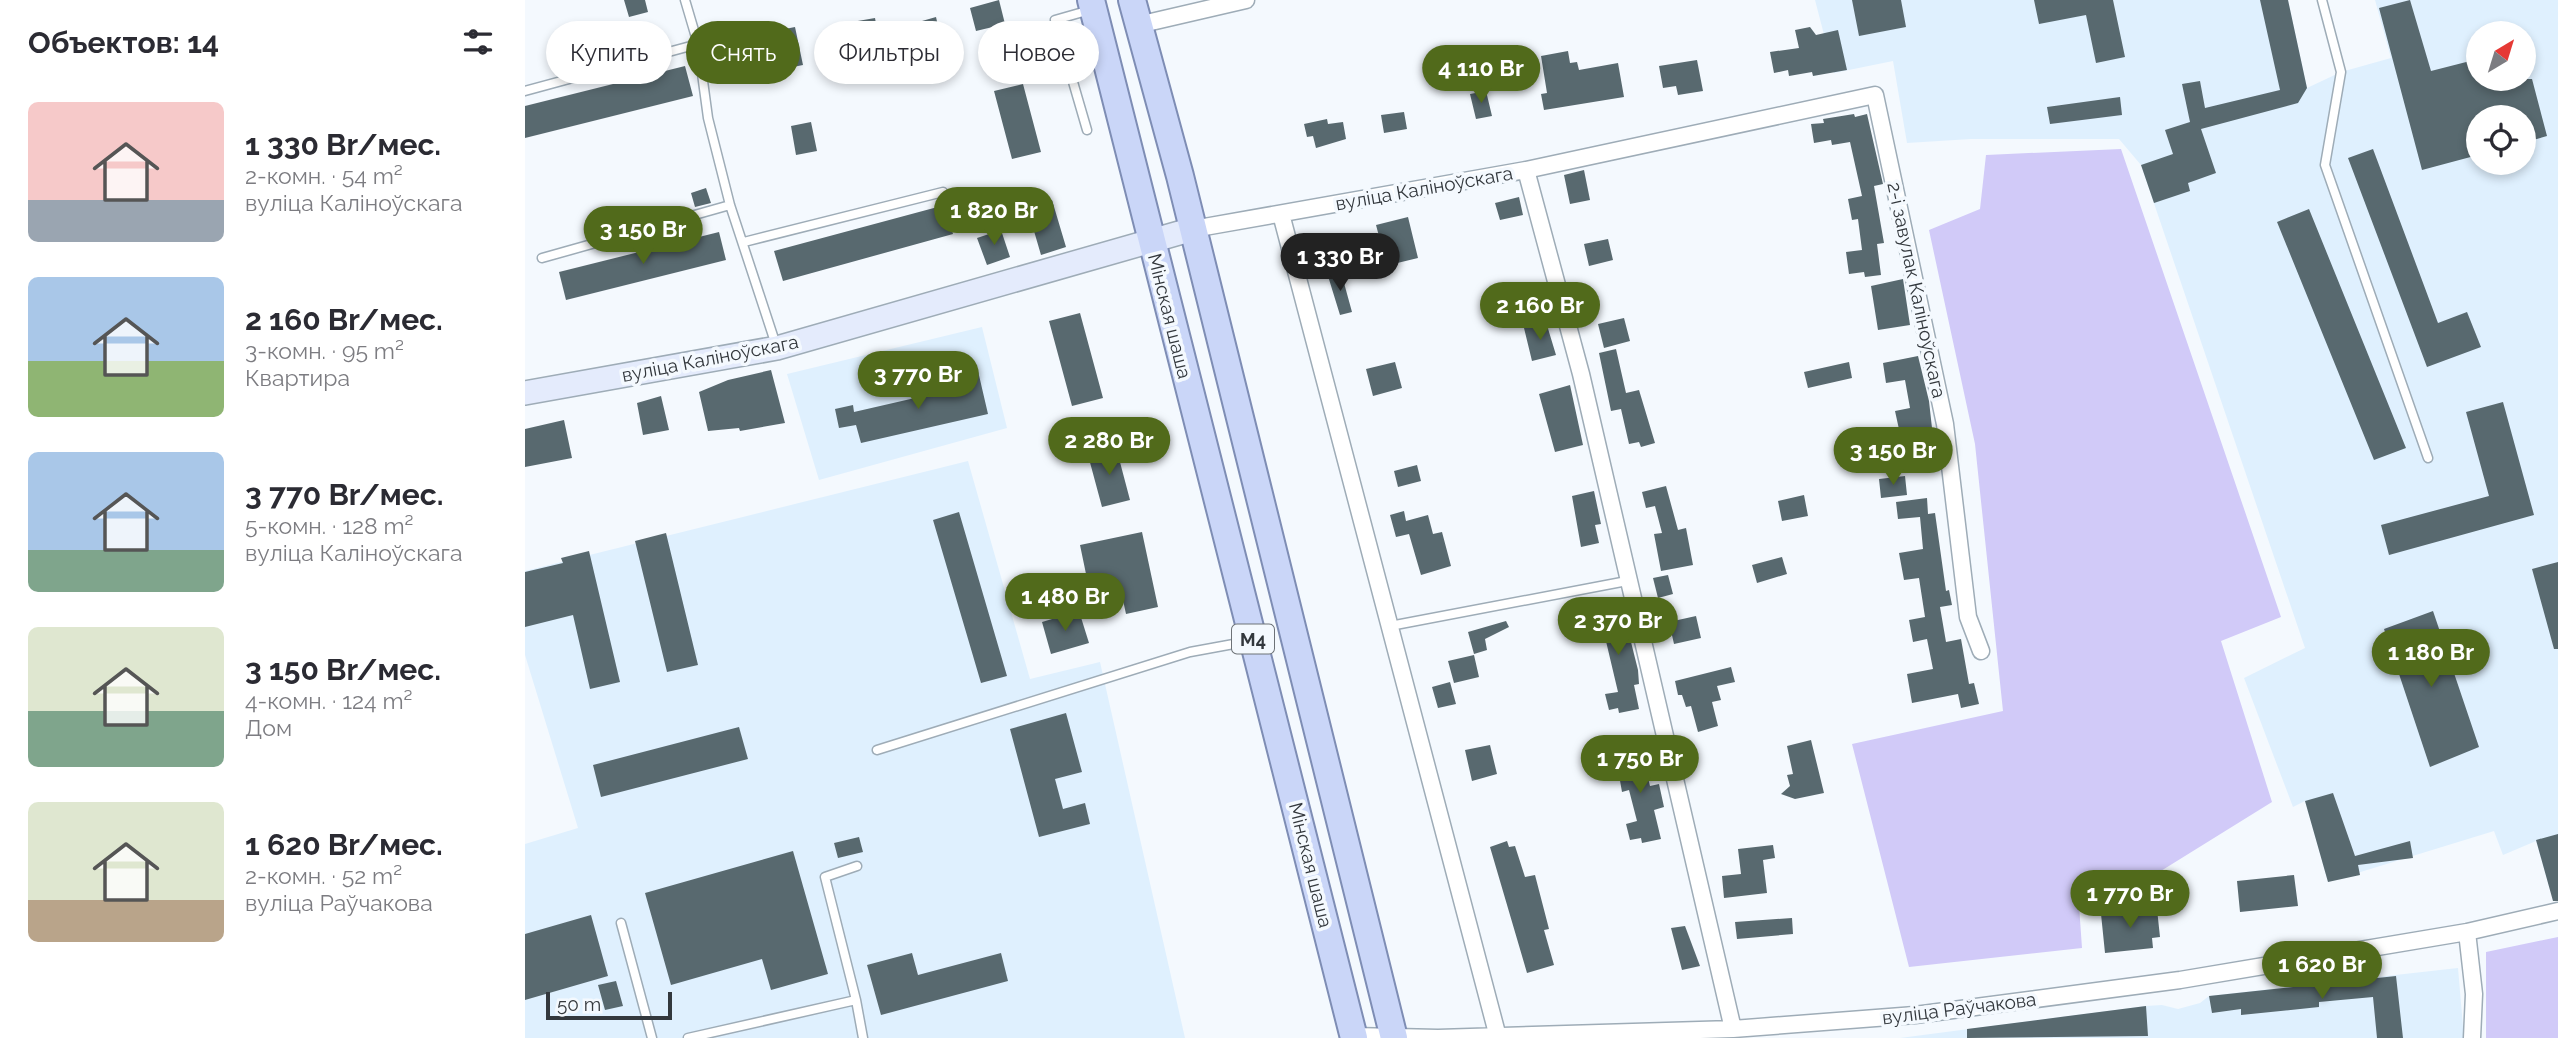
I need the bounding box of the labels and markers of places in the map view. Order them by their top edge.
pin: 4 110 Br [1409,46,1553,105]
pin: 1 820 Br [922,188,1066,247]
pin: 3 150 Br [571,206,715,266]
pin: 1 330 Br [1268,233,1412,293]
pin: 2 160 Br [1468,282,1612,342]
pin: 3 770 Br [846,352,990,411]
pin: 2 280 Br [1037,418,1181,477]
pin: 3 150 Br [1821,428,1965,487]
pin: 1 480 Br [993,574,1137,633]
pin: 2 370 Br [1546,598,1690,657]
pin: 1 180 Br [2359,630,2503,689]
pin: 1 750 Br [1568,736,1712,795]
pin: 1 770 Br [2058,870,2202,930]
pin: 1 620 Br [2250,942,2394,1001]

